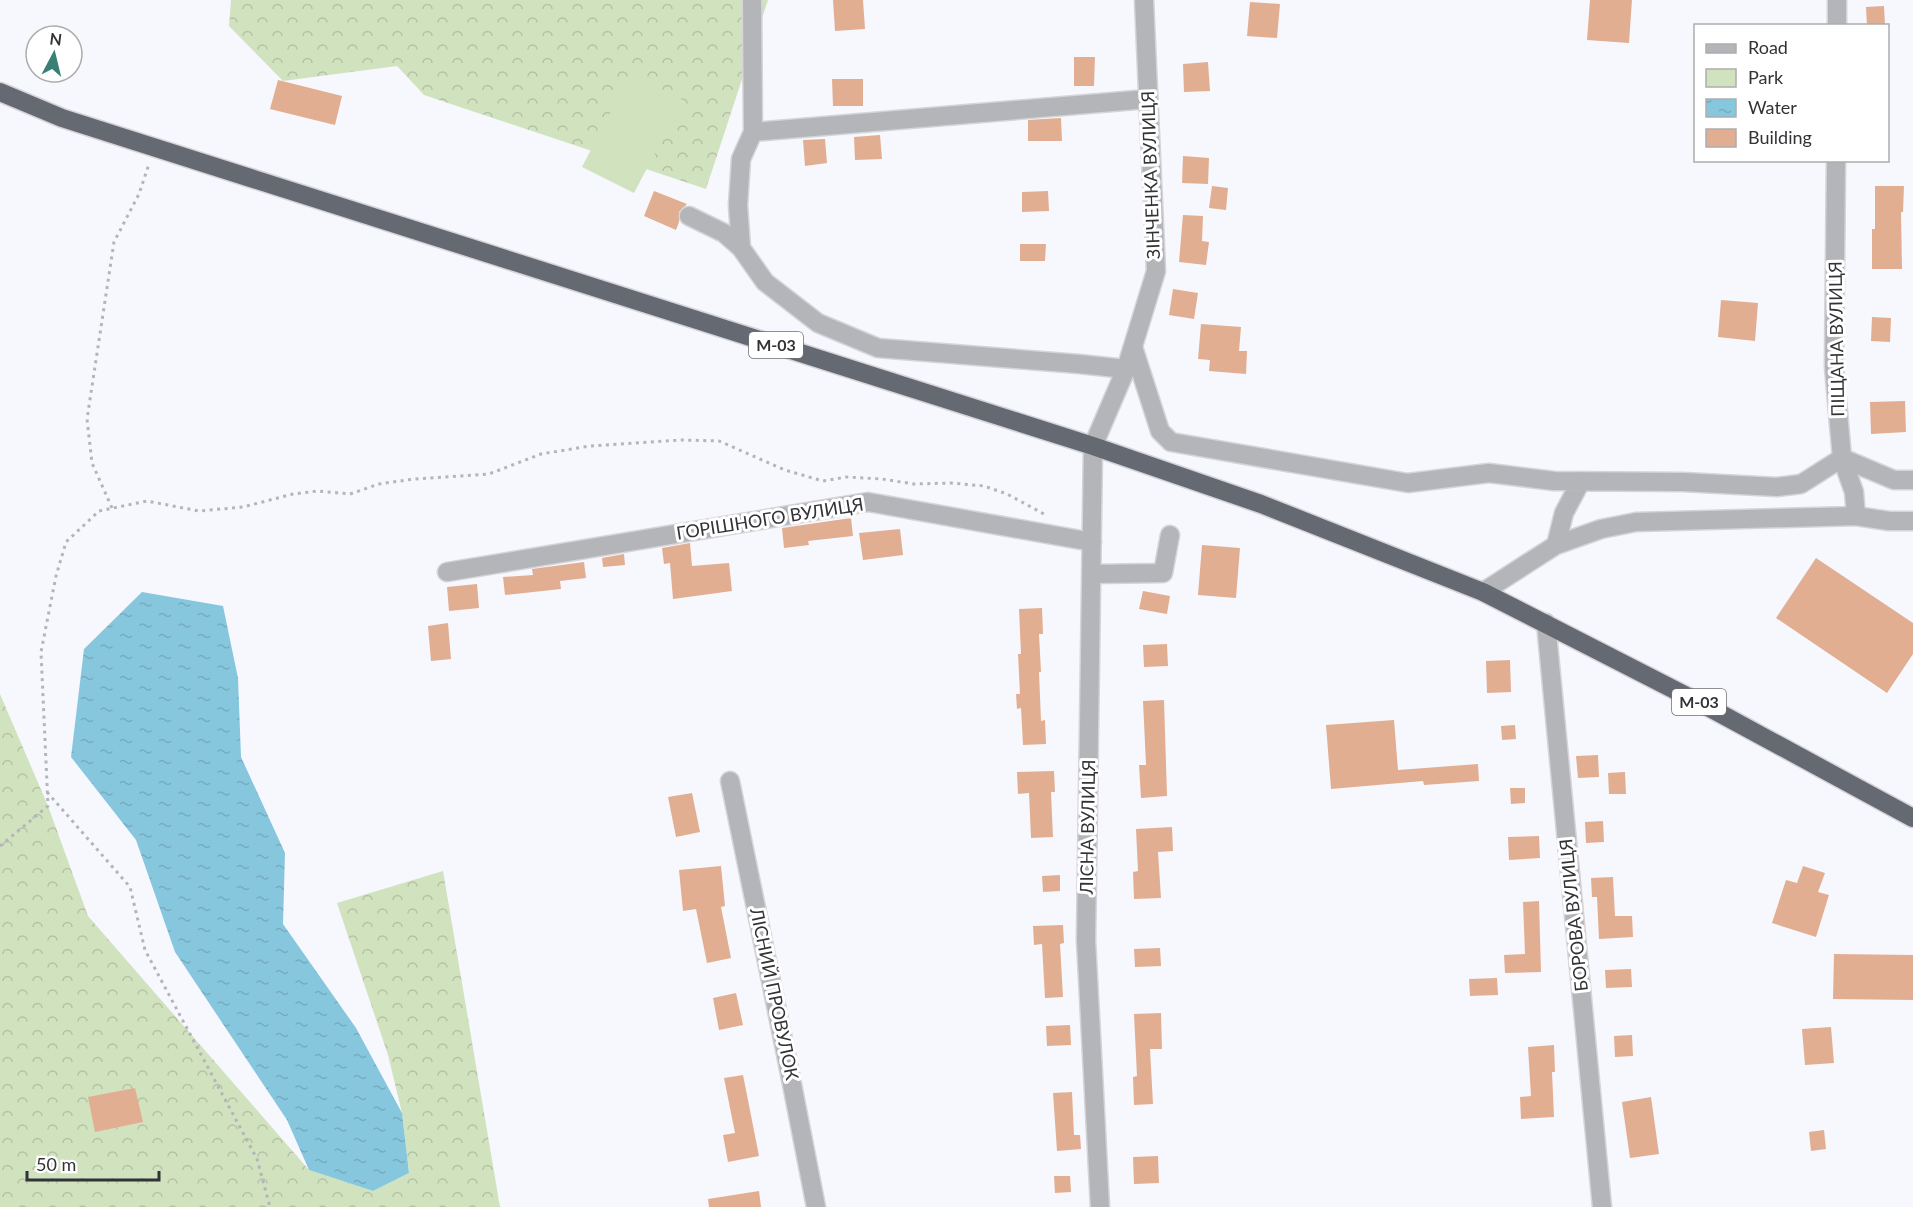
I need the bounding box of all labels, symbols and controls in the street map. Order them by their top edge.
north arrow [24,24,84,84]
legend [1694,24,1889,162]
text: N [49,28,63,49]
text: Road [1748,36,1788,58]
text: Park [1748,66,1784,88]
street label: ЗІНЧЕНКА ВУЛИЦЯ [1136,90,1164,260]
text: Water [1748,96,1797,118]
text: Building [1748,126,1812,148]
street label: ПІЩАНА ВУЛИЦЯ [1824,261,1848,417]
road number: М-03 [749,332,803,358]
street label: ГОРІШНОГО ВУЛИЦЯ [675,492,865,544]
road number: М-03 [1672,689,1726,715]
street label: ЛІСНА ВУЛИЦЯ [1075,759,1099,896]
street label: БОРОВА ВУЛИЦЯ [1554,838,1592,993]
street label: ЛІСНИЙ ПРОВУЛОК [746,905,804,1082]
scale bar [27,1144,159,1182]
text: 50 m [36,1153,76,1175]

